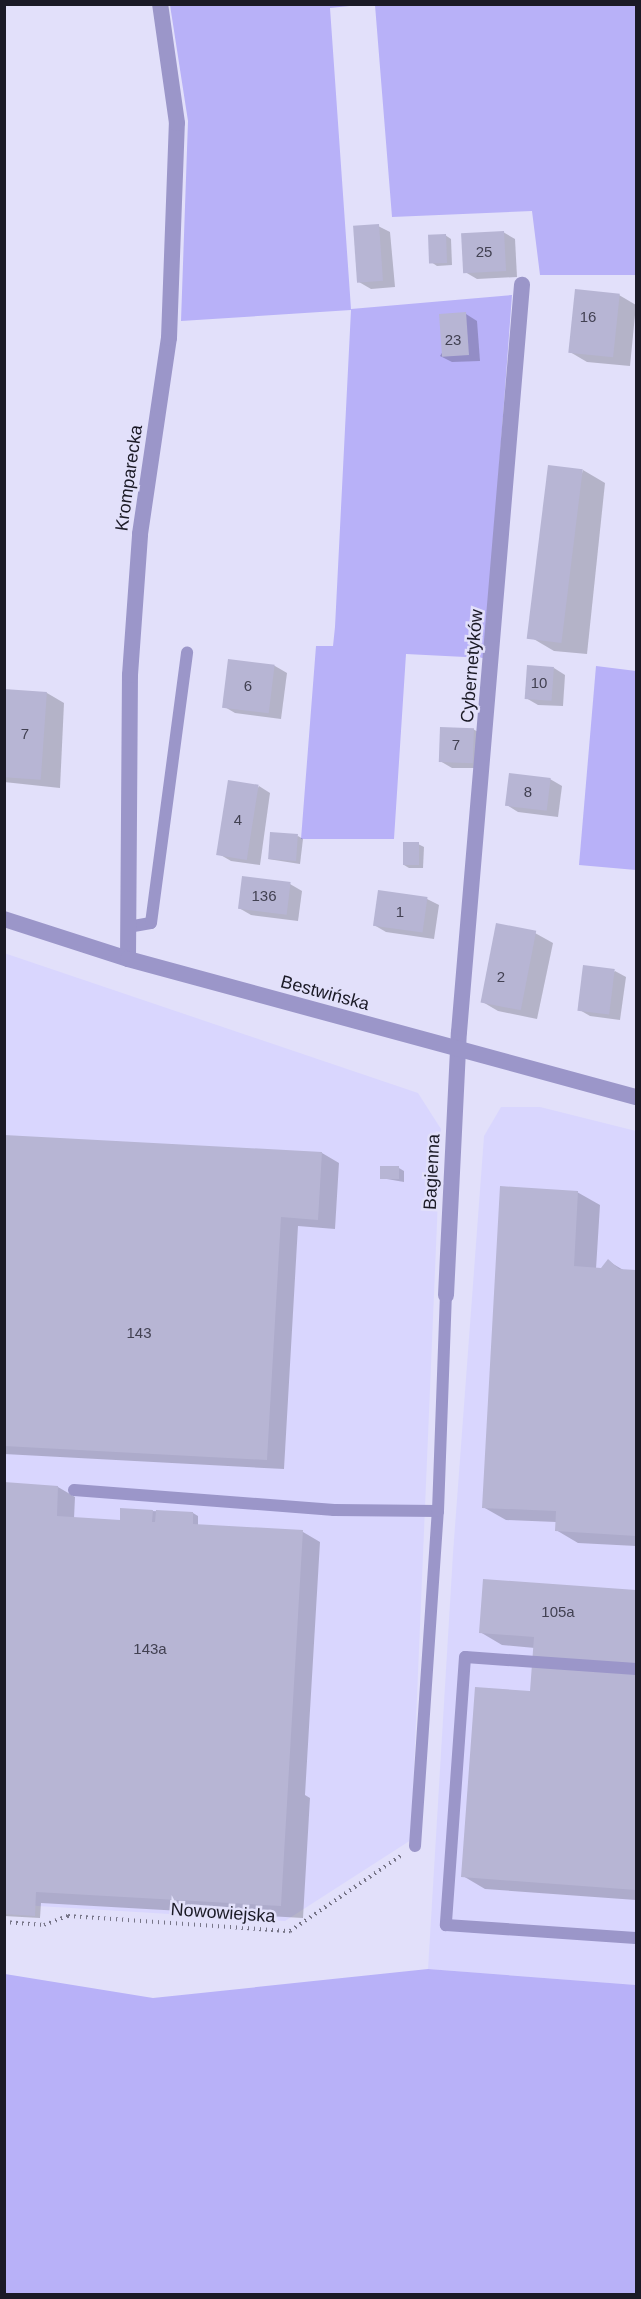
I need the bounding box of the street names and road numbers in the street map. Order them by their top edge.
street label: Kromparecka [111,423,147,533]
street label: Cybernetyków [456,608,488,724]
street label: Bestwińska [278,971,372,1015]
street label: Bagienna [419,1133,445,1211]
street label: Nowowiejska [170,1899,276,1927]

